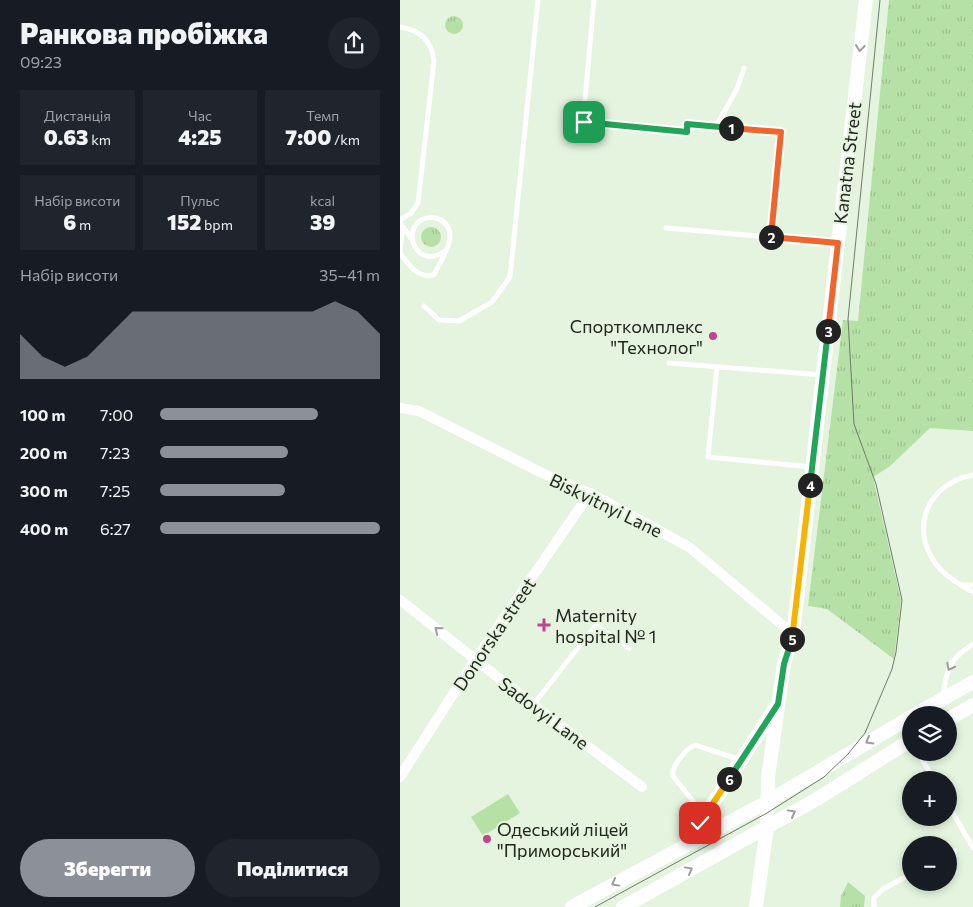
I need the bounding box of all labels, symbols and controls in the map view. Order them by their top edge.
text: Ранкова пробіжка [20,16,268,50]
button: share [328,17,380,69]
one-way arrow [855,45,866,53]
text: 09:23 [20,52,62,71]
pin [563,101,605,143]
street label: Kanatna Street [829,101,865,225]
text: Дистанція [44,107,111,124]
text: Час [188,107,212,124]
text: Темп [306,107,339,124]
icon: arrive [570,108,598,136]
pin: 1 [718,116,744,140]
text: 1 [728,120,735,137]
text: 0.63 [44,124,88,149]
text: 4:25 [178,124,222,149]
text: 7:00 [285,124,331,149]
text: km [88,131,111,148]
text: /km [331,131,360,148]
text: Набір висоти [34,192,120,209]
text: Пульс [180,192,220,209]
text: kcal [310,192,335,209]
text: 6 [63,209,76,234]
text: 152 [167,209,201,234]
text: 39 [310,209,335,234]
text: m [76,216,91,233]
text: bpm [201,216,233,233]
pin: 2 [758,224,784,250]
text: 2 [768,229,775,246]
text: Набір висоти [20,265,118,284]
text: 35–41 m [319,265,380,284]
place label: Спорткомплекс "Технолог" [570,315,703,358]
pin: 3 [816,318,840,344]
text: 3 [824,323,833,340]
marker: Спорткомплекс "Технолог" [707,330,719,342]
text: 100 m [20,405,66,424]
text: 7:00 [100,405,133,424]
text: 200 m [20,443,67,462]
text: 7:23 [100,443,130,462]
street label: Biskvitnyi Lane [546,468,666,542]
pin: 4 [798,472,822,498]
text: 4 [806,477,815,494]
text: 300 m [20,481,68,500]
text: 7:25 [100,481,130,500]
text: 400 m [20,519,68,538]
text: 6:27 [100,519,131,538]
street label: Donorska street [448,573,540,695]
place label: Maternity hospital № 1 [555,604,656,647]
marker: Maternity hospital № 1 [537,618,551,632]
pin: 5 [780,626,804,652]
one-way arrow [434,627,443,636]
text: 5 [788,631,797,648]
one-way arrow [946,662,956,671]
street label: Sadovyi Lane [495,672,593,754]
map controls [902,706,957,891]
button: layers [902,706,957,761]
one-way arrow [866,735,875,745]
pin: 6 [716,766,742,792]
text: 6 [725,771,734,788]
button: + [902,771,957,826]
pin [679,802,721,844]
icon: check [686,809,714,837]
one-way arrow [787,809,796,819]
place label: Одеський ліцей "Приморський" [497,818,629,861]
marker: Одеський ліцей "Приморський" [481,833,493,845]
button: − [902,836,957,891]
button: Зберегти [20,839,195,897]
button: Поділитися [205,839,380,897]
one-way arrow [683,867,692,877]
one-way arrow [611,877,620,887]

